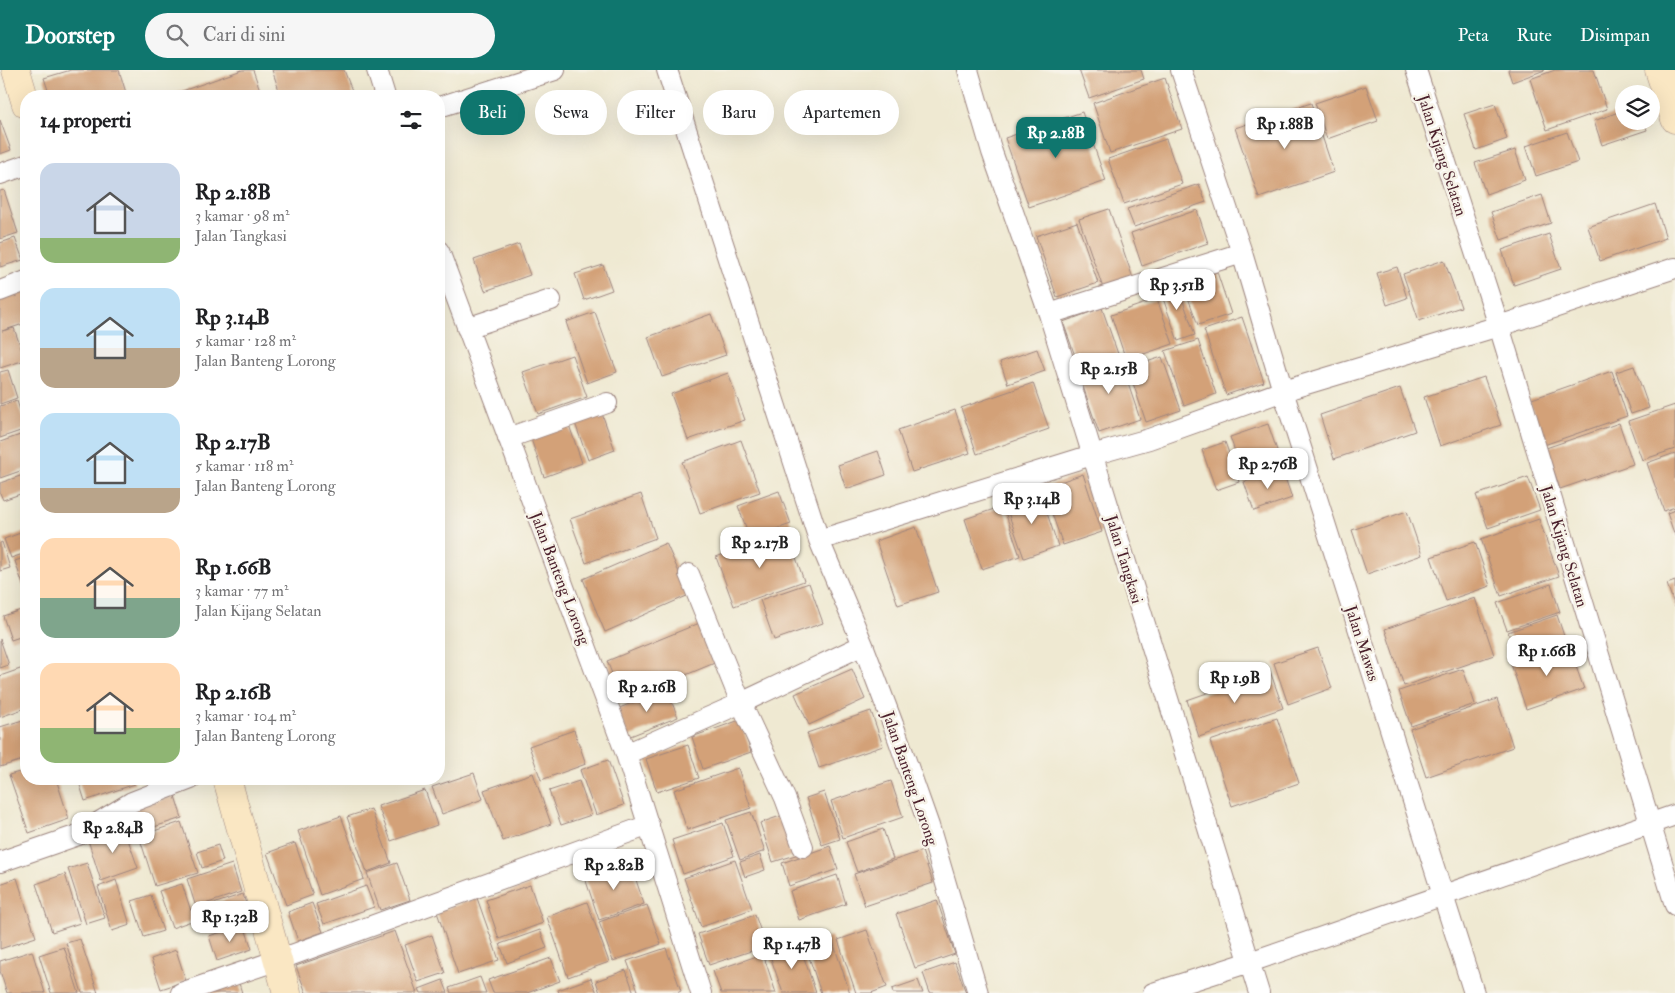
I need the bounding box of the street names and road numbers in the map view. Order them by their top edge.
street label: Jalan Kijang Selatan [1412,91,1471,219]
street label: Jalan Kijang Selatan [1535,482,1592,610]
street label: Jalan Banteng Lorong [524,508,595,649]
street label: Jalan Tangkasi [1100,512,1147,606]
street label: Jalan Mawas [1339,602,1384,684]
street label: Jalan Banteng Lorong [876,708,943,849]

